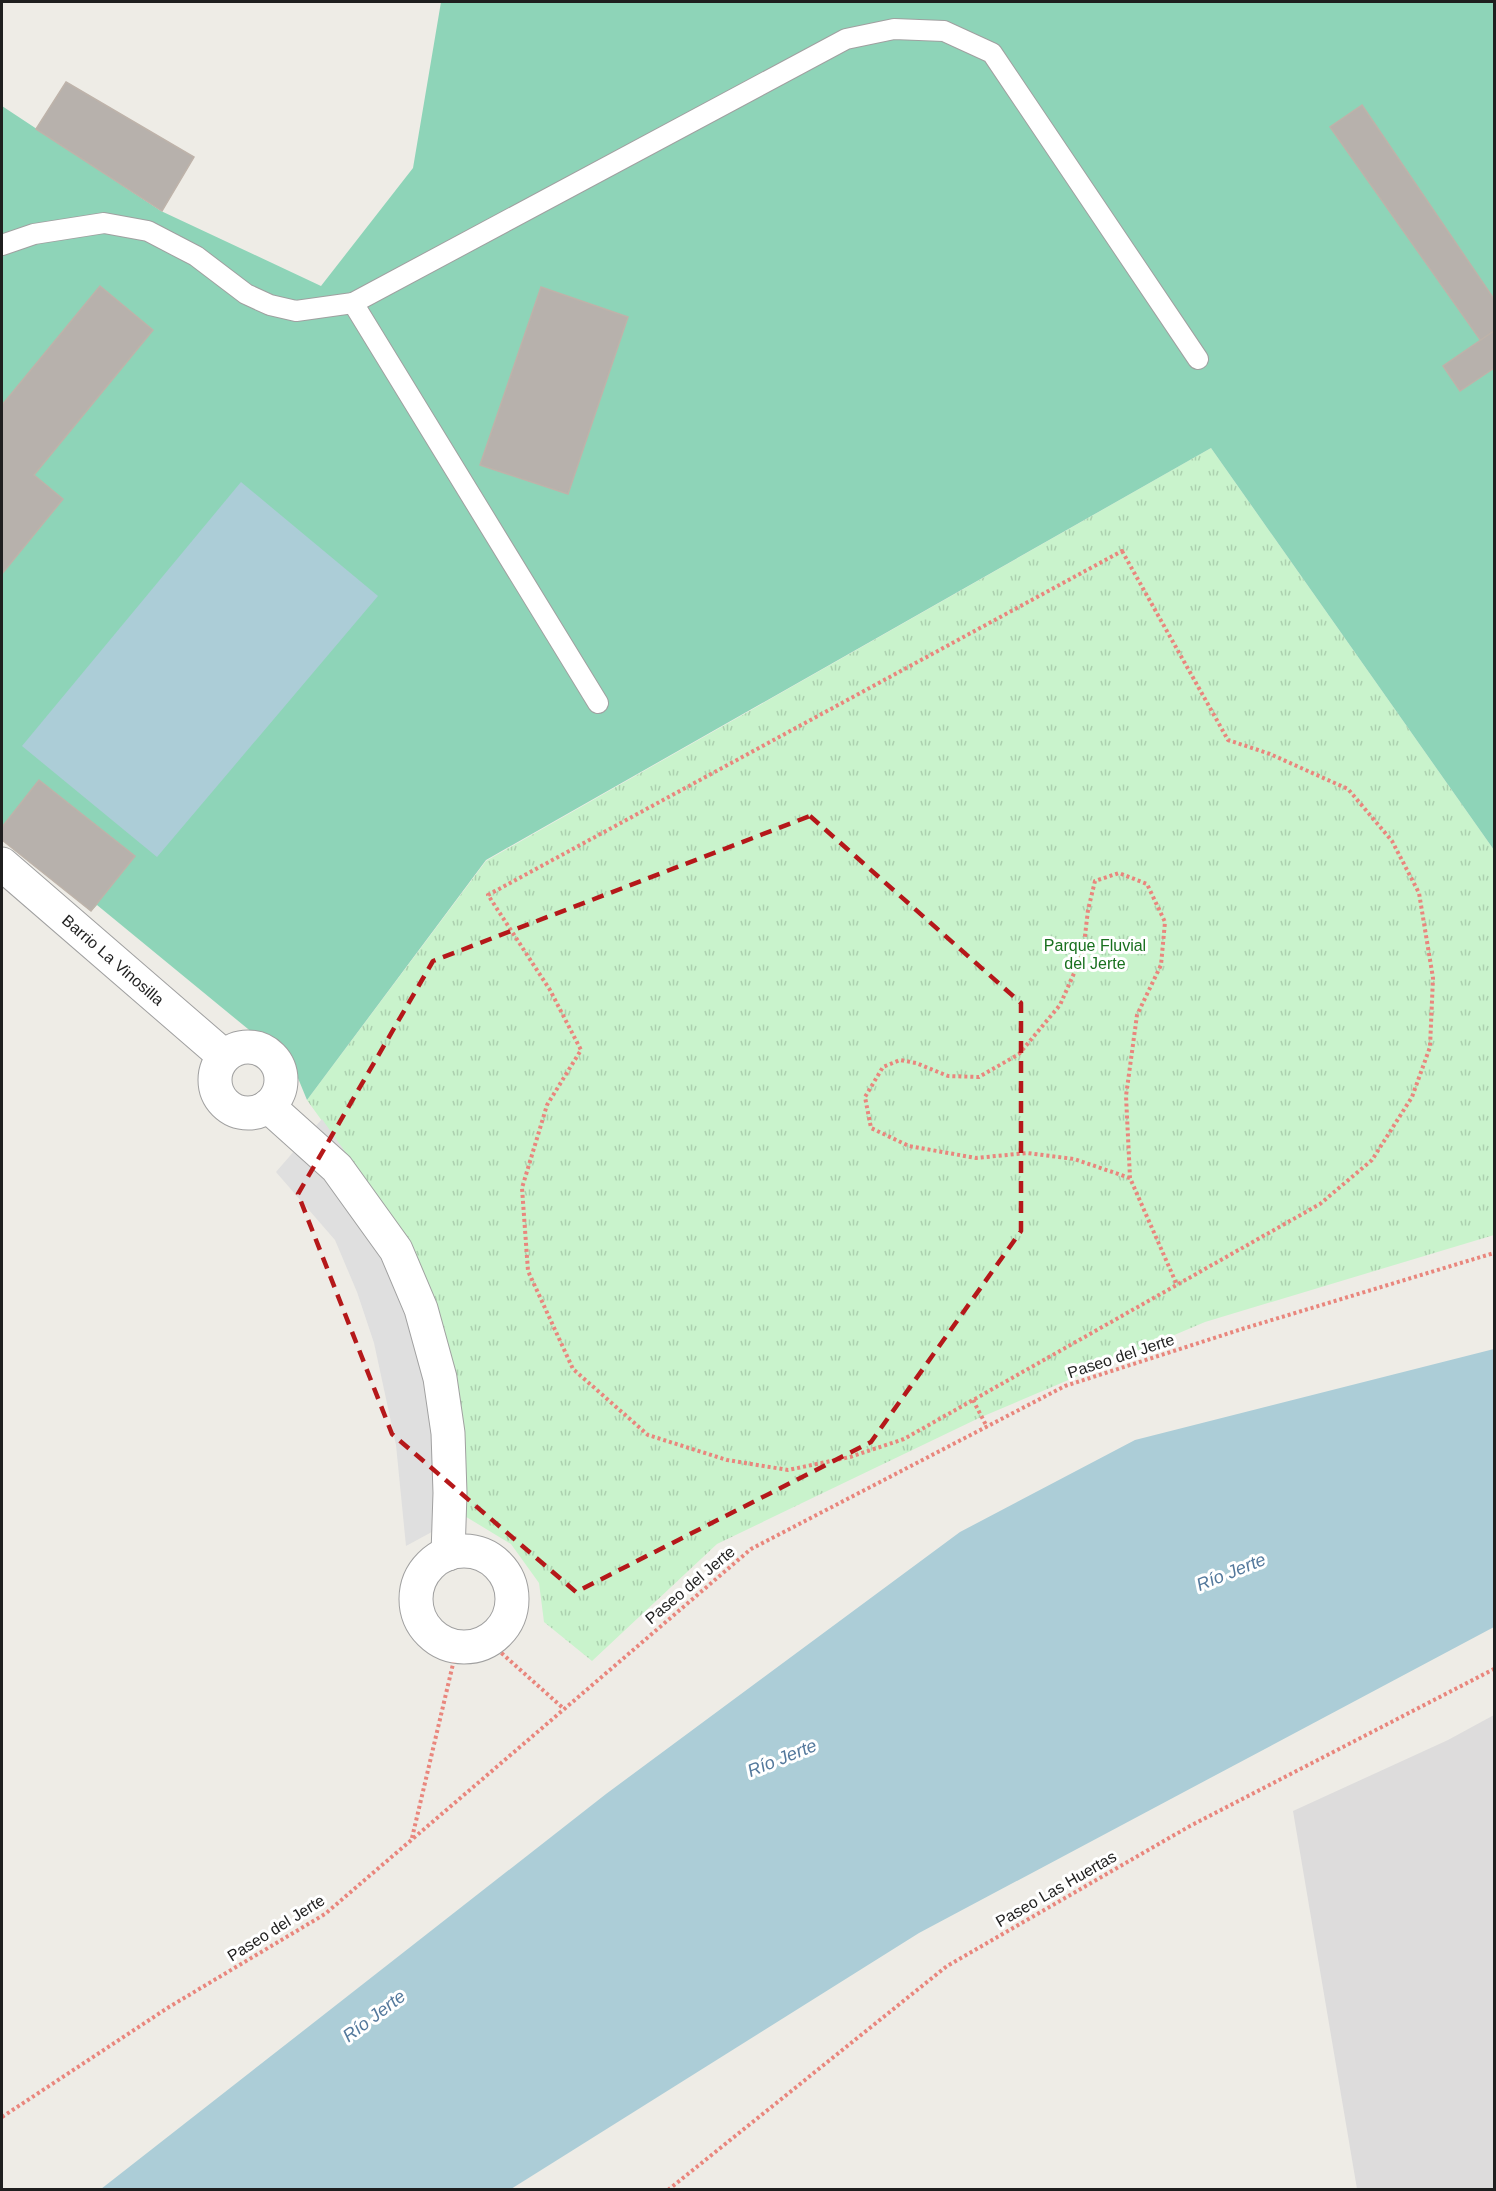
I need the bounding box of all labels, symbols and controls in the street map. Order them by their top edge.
street label: Barrio La Vinosilla [59,911,167,1009]
park label: Parque Fluvial del Jerte [1044,937,1146,972]
street label: Paseo del Jerte [1066,1331,1177,1381]
street label: Paseo del Jerte [642,1543,738,1627]
water label: Río Jerte [1193,1549,1269,1595]
water label: Río Jerte [744,1735,820,1781]
street label: Paseo Las Huertas [993,1848,1119,1930]
street label: Paseo del Jerte [224,1891,328,1965]
water label: Río Jerte [339,1986,409,2046]

